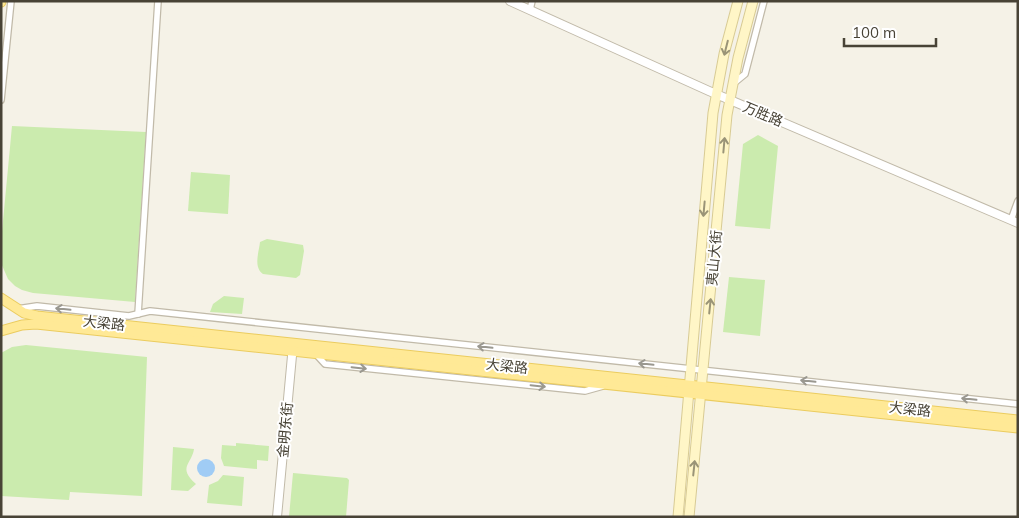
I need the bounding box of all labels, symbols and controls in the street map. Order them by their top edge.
scale bar [844,15,936,47]
text: 100 m [852,23,896,42]
one-way arrow [721,40,730,56]
street label: 万胜路 [740,98,786,130]
one-way arrow [720,137,729,153]
one-way arrow [700,201,709,217]
street label: 夷山大街 [703,229,725,287]
one-way arrow [705,299,715,315]
one-way arrow [55,304,71,314]
street label: 大梁路 [82,312,126,334]
one-way arrow [477,342,493,352]
street label: 大梁路 [485,355,529,377]
one-way arrow [638,359,654,369]
one-way arrow [350,363,366,372]
one-way arrow [800,377,816,386]
one-way arrow [529,381,545,391]
one-way arrow [962,394,978,404]
street label: 大梁路 [888,398,932,420]
street label: 金明东街 [274,401,296,459]
one-way arrow [689,461,699,477]

